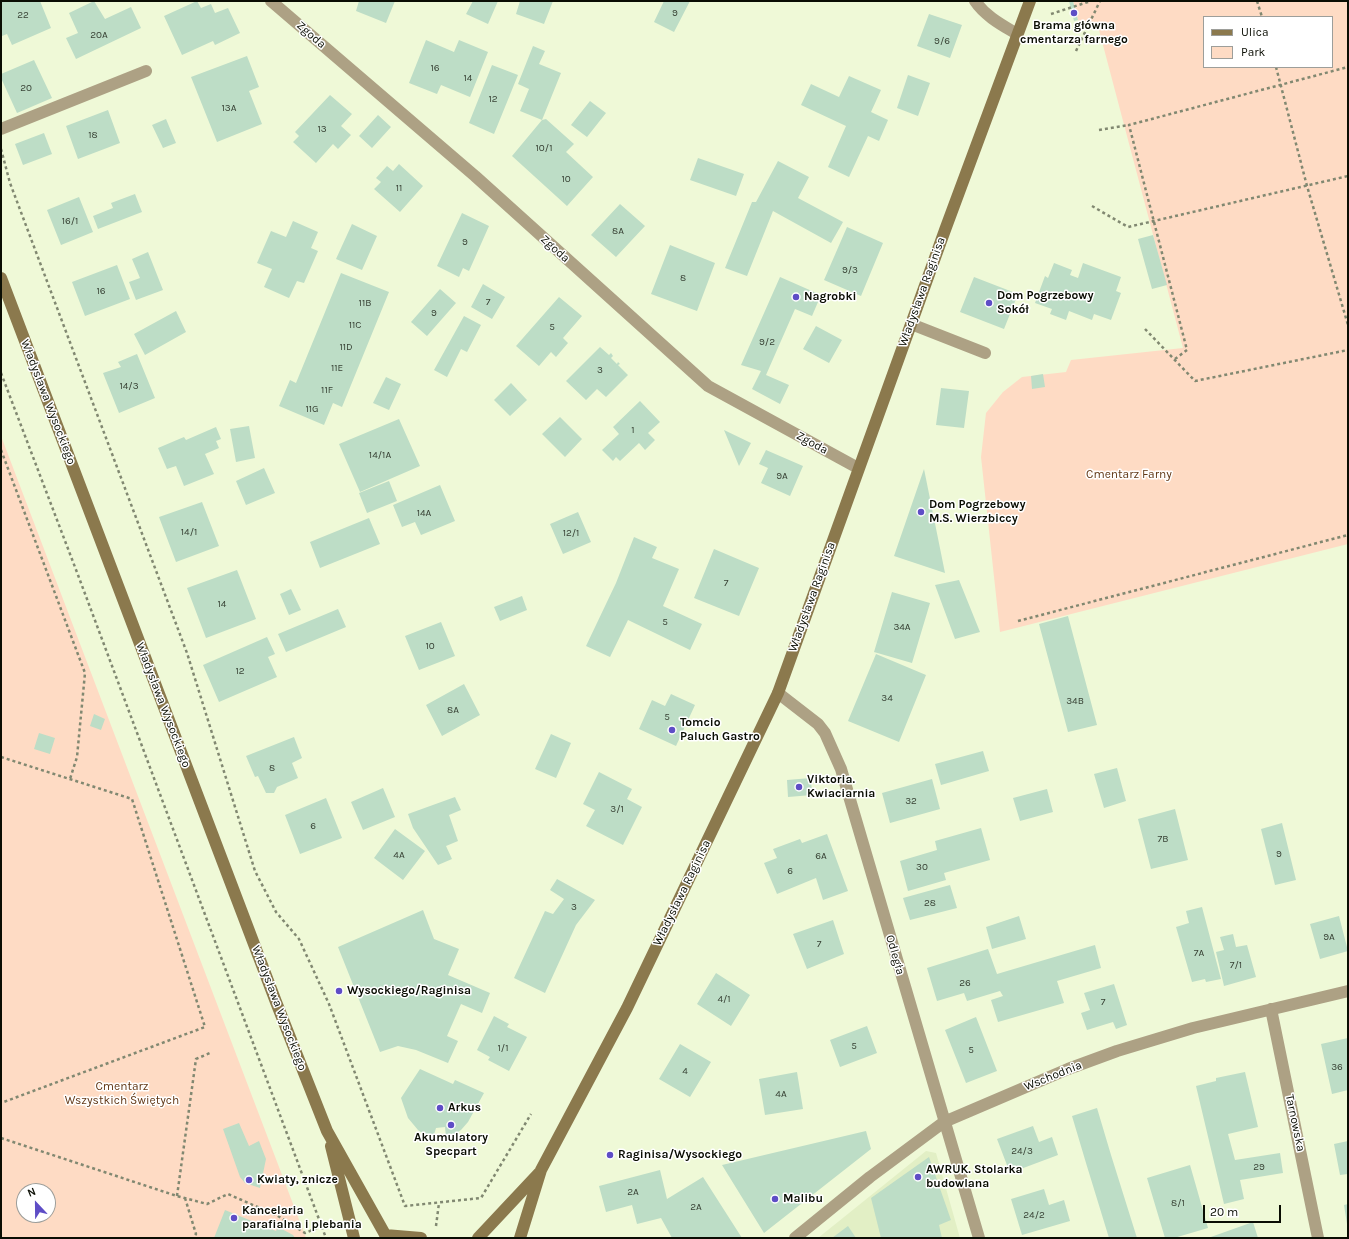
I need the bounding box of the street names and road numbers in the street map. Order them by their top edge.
street label: Zgoda [293,18,329,52]
street label: Zgoda [537,232,573,266]
street label: Władysława Raginisa [895,235,949,349]
street label: Władysława Wysockiego [17,337,79,467]
street label: Zgoda [794,428,830,458]
street label: Władysława Raginisa [785,540,839,654]
street label: Władysława Wysockiego [132,640,194,770]
street label: Władysława Raginisa [650,838,714,948]
street label: Odległa [882,933,908,977]
street label: Władysława Wysockiego [248,943,310,1073]
street label: Wschodnia [1022,1058,1084,1094]
street label: Tarnowska [1282,1093,1308,1153]

